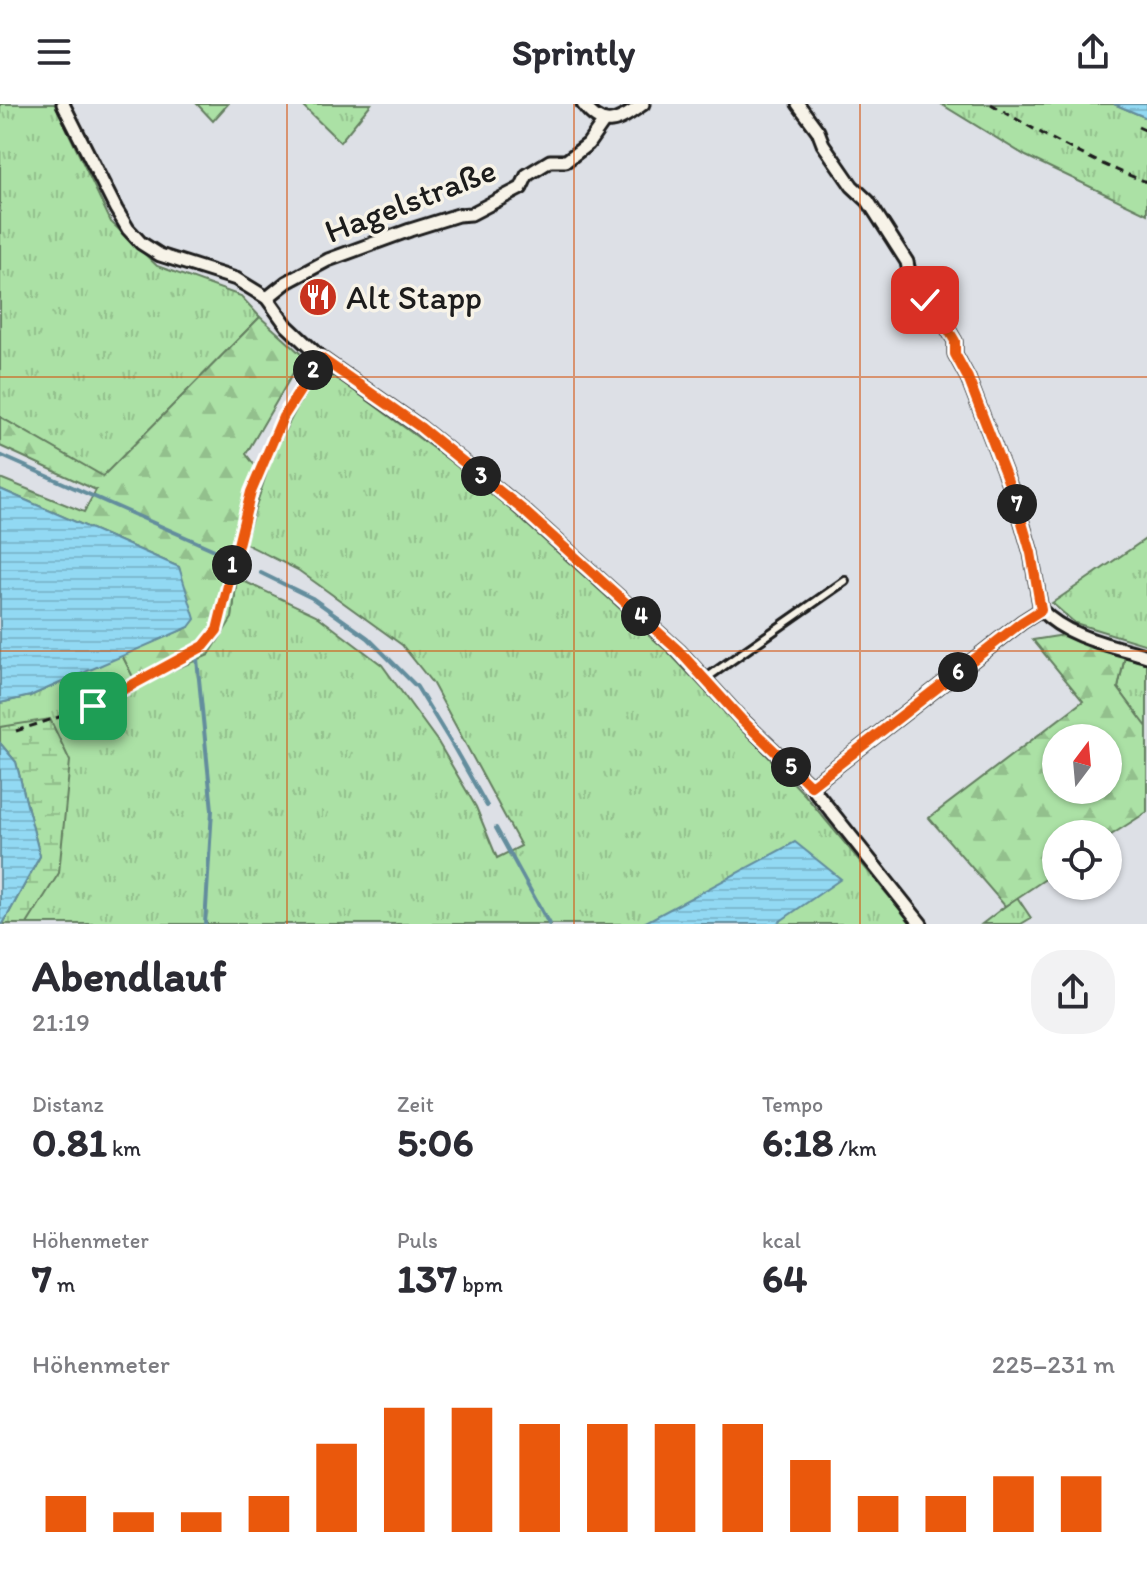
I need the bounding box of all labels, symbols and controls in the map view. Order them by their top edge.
icon: menu [32,30,76,74]
icon: share [1071,30,1115,74]
text: Sprintly [512,31,635,74]
street label: Hagelstraße [319,149,502,252]
pin [891,266,959,334]
restaurant icon: Alt Stapp [297,276,339,318]
place label: Alt Stapp [346,277,482,318]
icon: check [903,278,947,322]
pin: 2 [293,350,333,390]
text: 2 [307,356,319,383]
pin: 3 [461,456,501,496]
text: 3 [475,462,487,489]
pin: 7 [997,484,1037,524]
text: 7 [1012,490,1022,517]
pin: 1 [212,545,252,585]
text: 1 [227,551,237,578]
pin: 4 [621,596,661,636]
text: 4 [634,602,648,629]
pin: 6 [938,652,978,692]
text: 6 [952,658,964,685]
pin [59,672,127,740]
icon: arrive [71,684,115,728]
north arrow [1042,724,1122,804]
map controls [1042,724,1122,900]
pin: 5 [771,747,811,787]
text: 5 [785,753,797,780]
button: locate [1042,820,1122,900]
text: Abendlauf [32,949,227,1002]
button: share [1031,950,1115,1034]
text: 21:19 [32,1006,90,1038]
text: Distanz [32,1091,104,1118]
text: Zeit [397,1091,434,1118]
text: Tempo [762,1091,823,1118]
text: 0.81 [32,1118,107,1166]
text: 5:06 [397,1118,474,1166]
text: 6:18 [762,1118,833,1166]
text: km [107,1135,141,1162]
text: /km [833,1135,877,1162]
text: Höhenmeter [32,1227,149,1254]
text: Puls [397,1227,438,1254]
text: kcal [762,1227,801,1254]
text: 7 [32,1254,52,1302]
text: 137 [397,1254,457,1302]
text: 64 [762,1254,807,1302]
text: m [52,1271,75,1298]
text: bpm [457,1271,503,1298]
text: Höhenmeter [32,1348,170,1380]
text: 225–231 m [992,1348,1115,1380]

